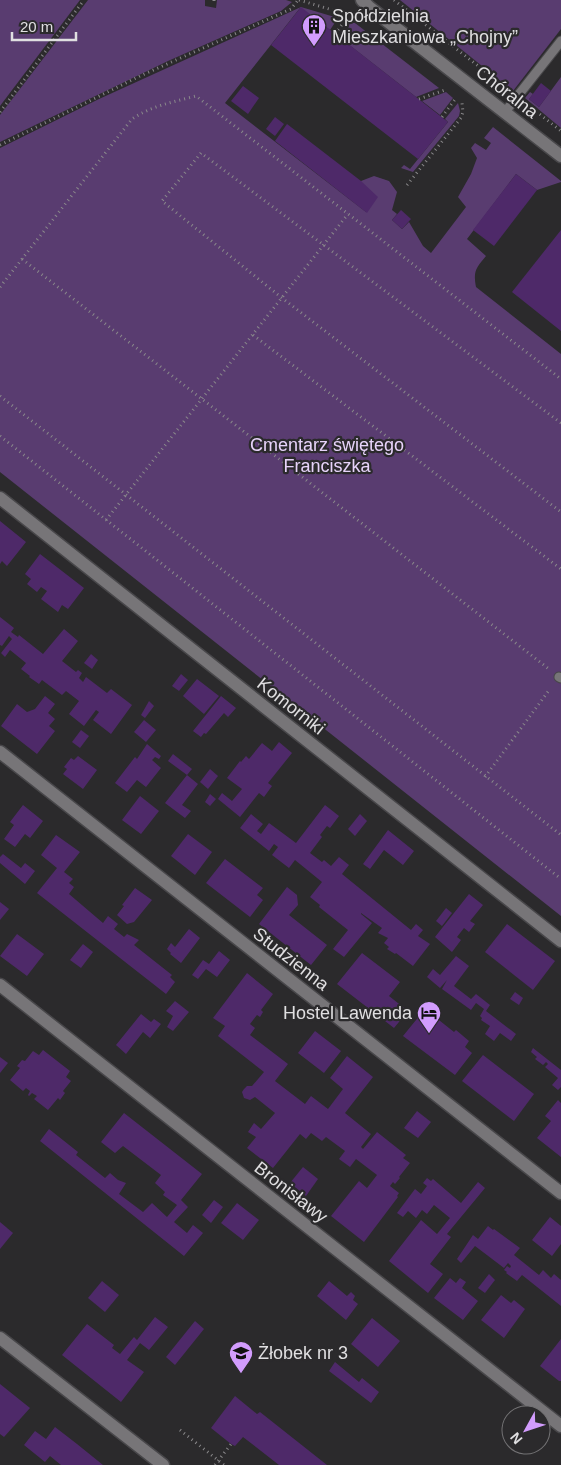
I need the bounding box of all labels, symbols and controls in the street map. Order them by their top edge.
place label: Spółdzielnia Mieszkaniowa „Chojny” [332,6,518,47]
scale bar [12,10,76,42]
building icon: Spółdzielnia Mieszkaniowa „Chojny” [301,13,327,47]
text: 20 m [20,18,53,35]
street label: Chóralna [472,62,543,123]
park label: Cmentarz świętego Franciszka [250,435,404,476]
street label: Komorniki [253,673,329,739]
street label: Studzienna [249,923,333,995]
hotel icon: Hostel Lawenda [416,1000,442,1034]
place label: Hostel Lawenda [283,1003,413,1023]
street label: Bronisławy [251,1157,331,1227]
school or university icon: Żłobek nr 3 [228,1340,254,1374]
place label: Żłobek nr 3 [258,1343,348,1363]
north arrow [501,1405,551,1455]
text: N [507,1429,525,1447]

